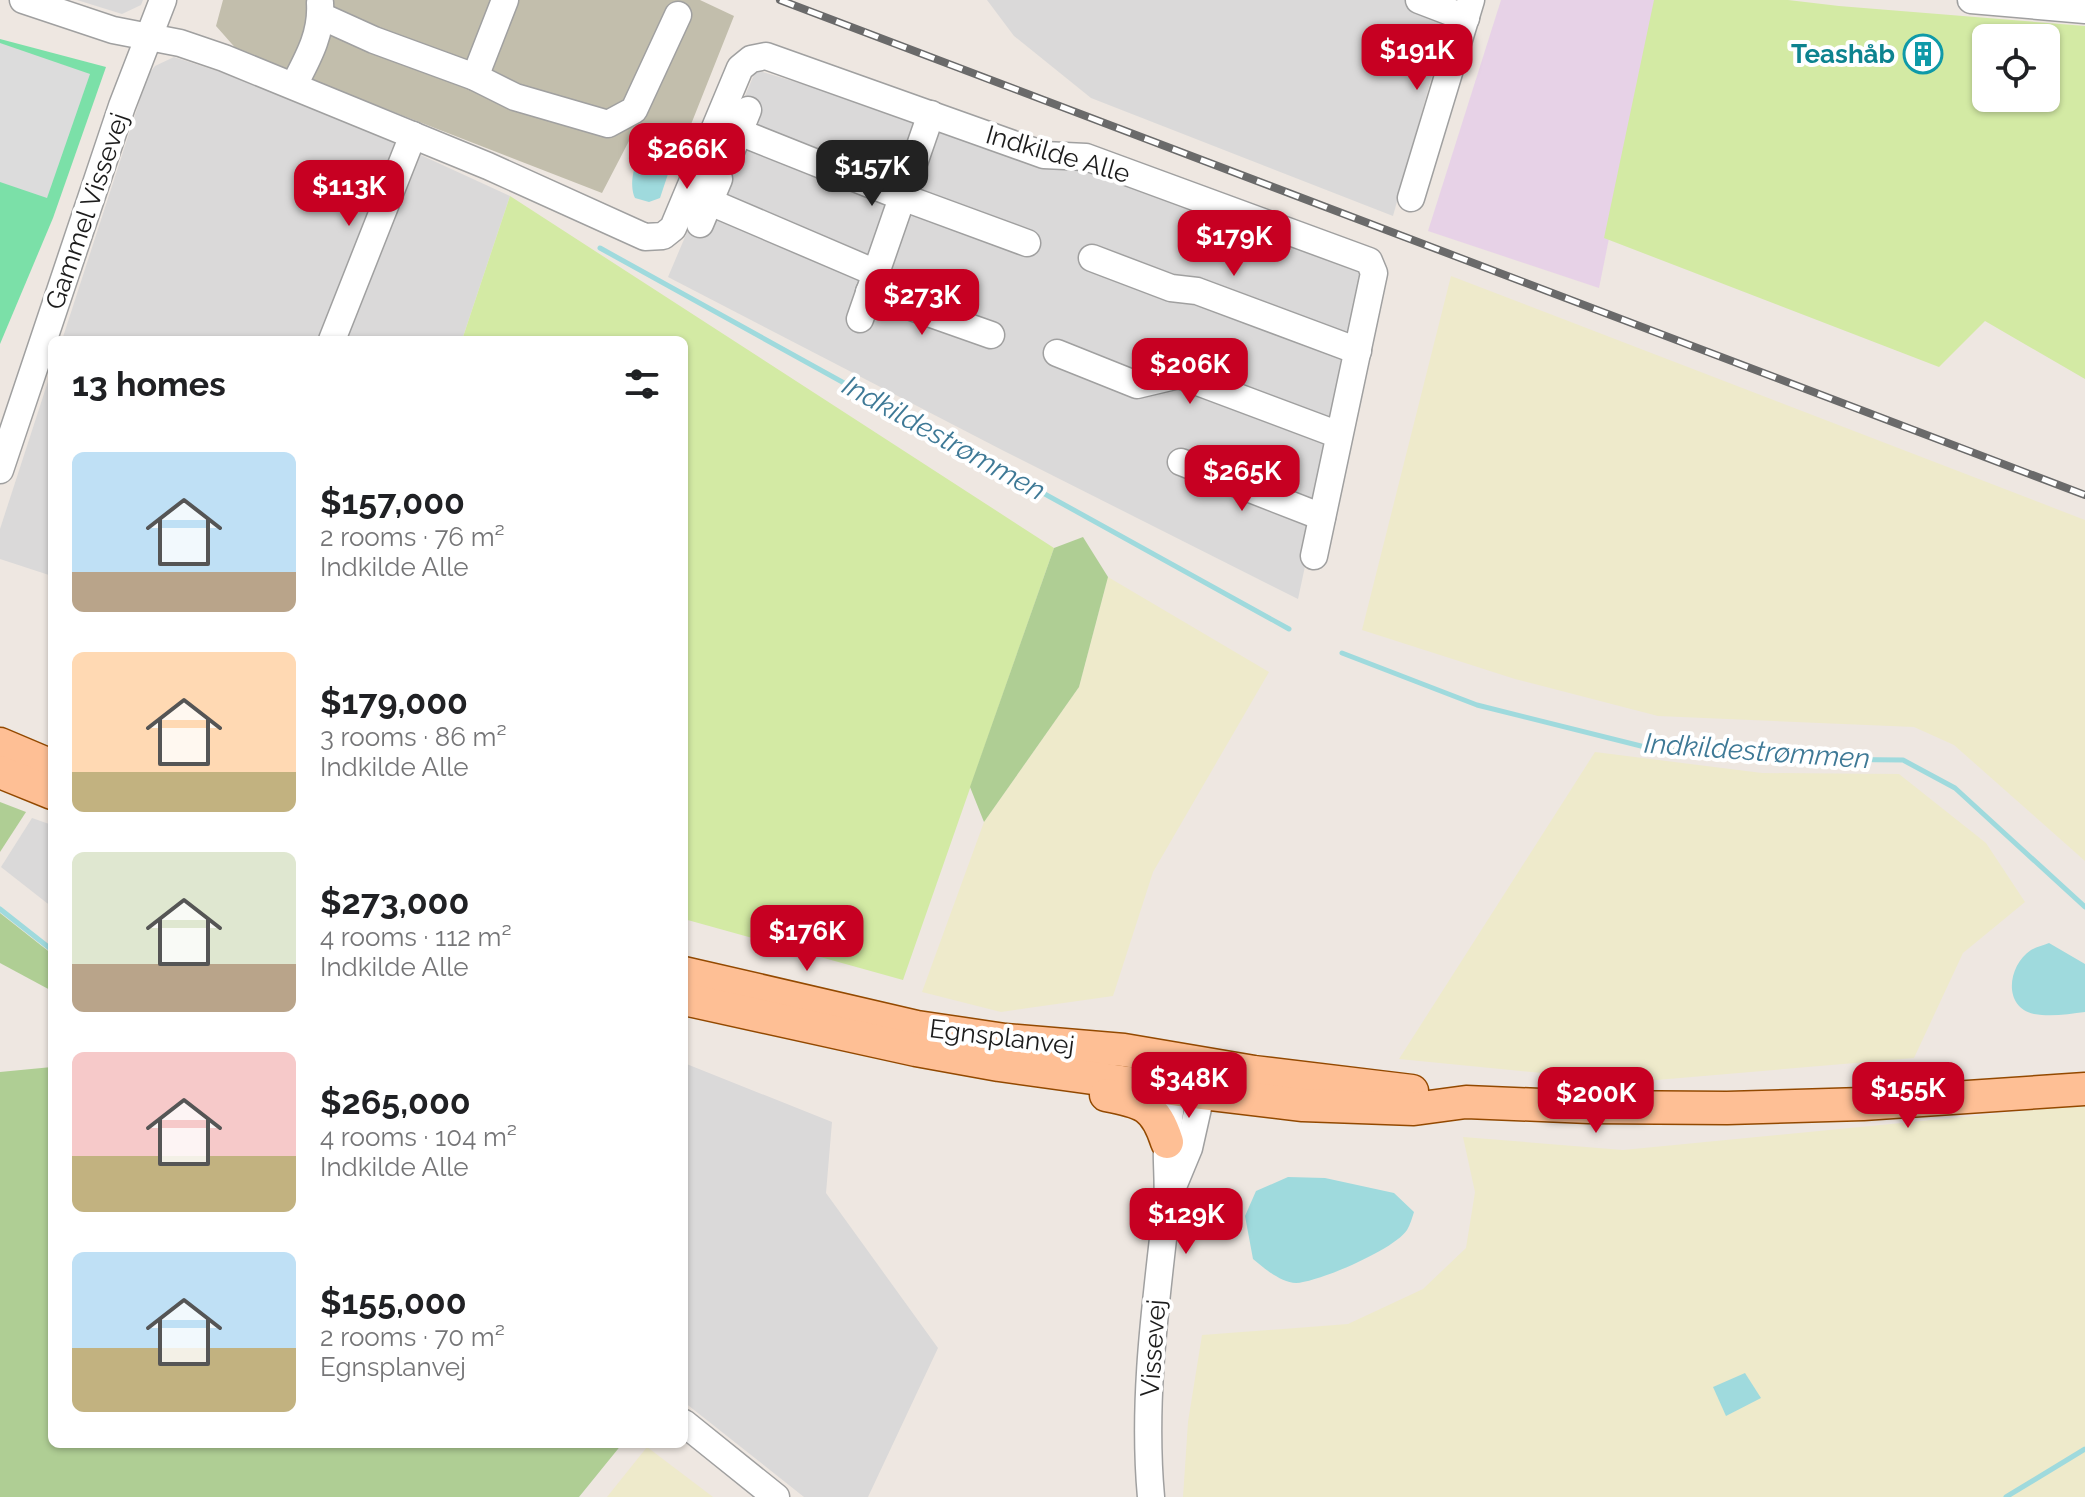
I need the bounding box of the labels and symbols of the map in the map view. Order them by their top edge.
pin: $191K [1361,24,1473,92]
building icon: Teashåb [1902,33,1944,75]
place label: Teashåb [1791,39,1895,69]
street label: Gammel Vissevej [39,109,135,313]
street label: Indkilde Alle [982,119,1134,189]
pin: $266K [631,123,743,191]
pin: $157K [816,140,928,208]
pin: $113K [293,160,405,228]
pin: $179K [1178,210,1290,278]
pin: $273K [866,269,978,337]
pin: $206K [1134,338,1246,406]
water label: Indkildestrømmen [837,369,1051,507]
pin: $265K [1186,445,1298,513]
water label: Indkildestrømmen [1643,727,1871,775]
pin: $176K [751,905,863,973]
street label: Egnsplanvej [928,1013,1076,1061]
pin: $348K [1133,1052,1245,1120]
pin: $155K [1852,1062,1964,1130]
pin: $200K [1540,1067,1652,1135]
pin: $129K [1130,1188,1242,1256]
street label: Vissevej [1135,1298,1171,1398]

